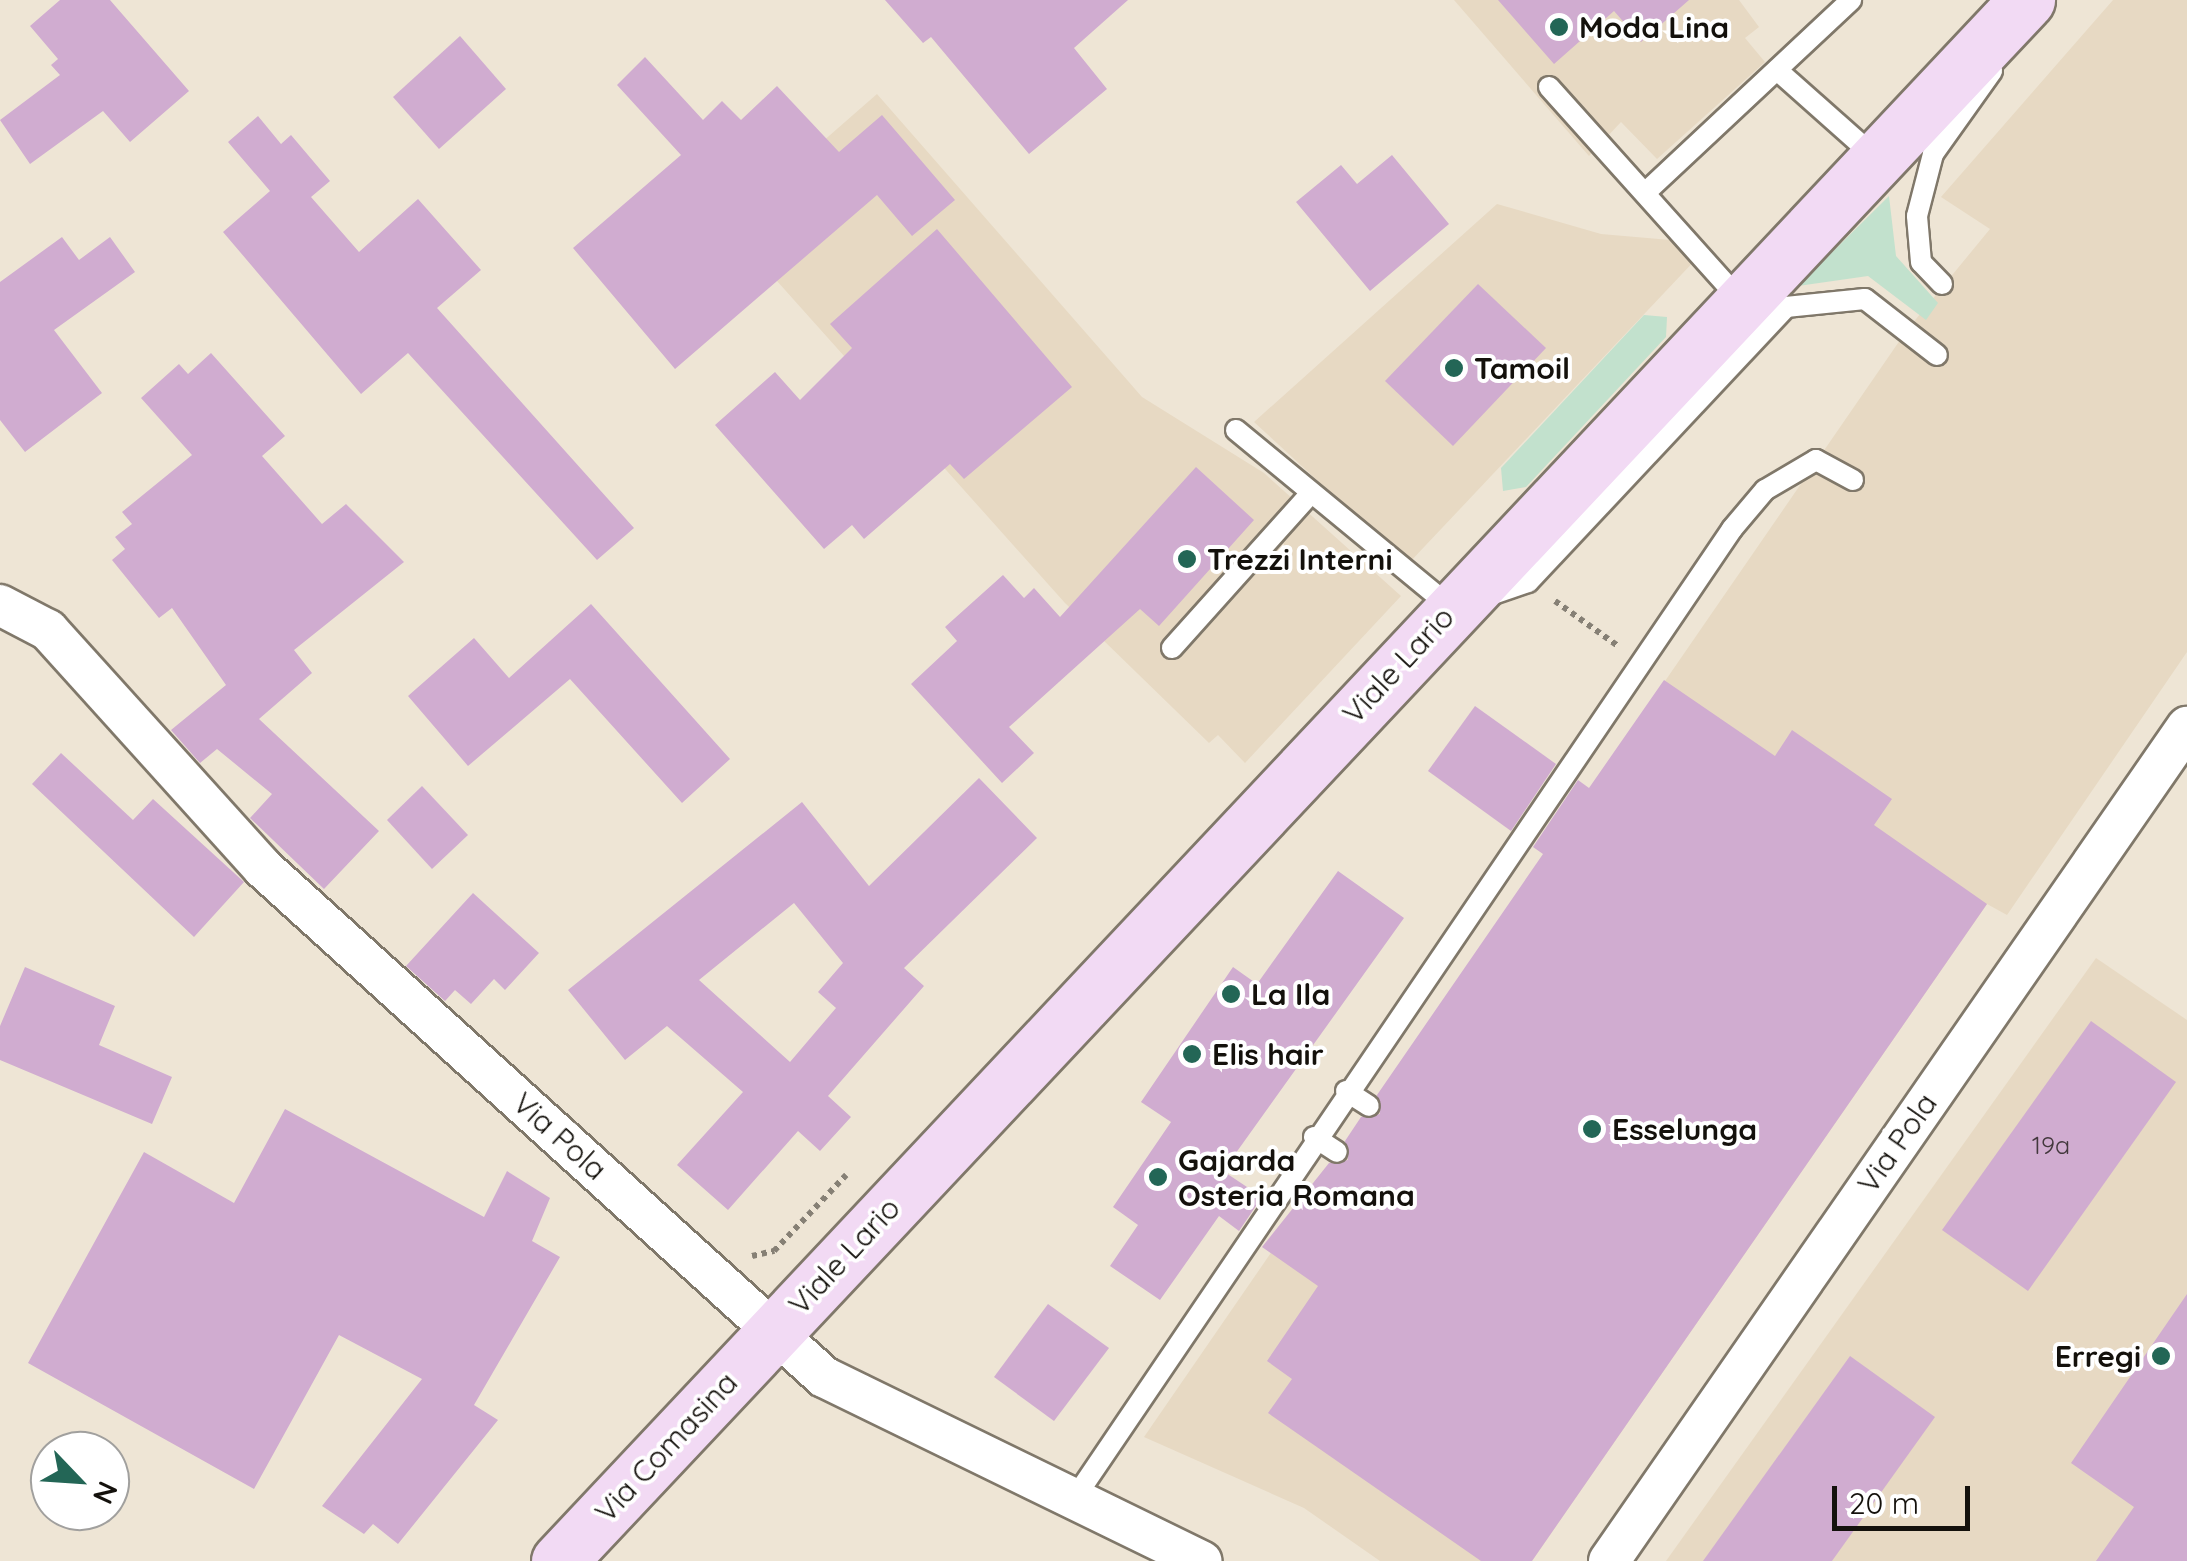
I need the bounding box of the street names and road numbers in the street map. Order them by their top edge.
street label: Viale Lario [1335,599,1461,731]
street label: Via Pola [506,1085,614,1187]
street label: Via Pola [1850,1086,1944,1200]
street label: Viale Lario [781,1190,907,1322]
street label: Via Comasina [587,1365,745,1529]

